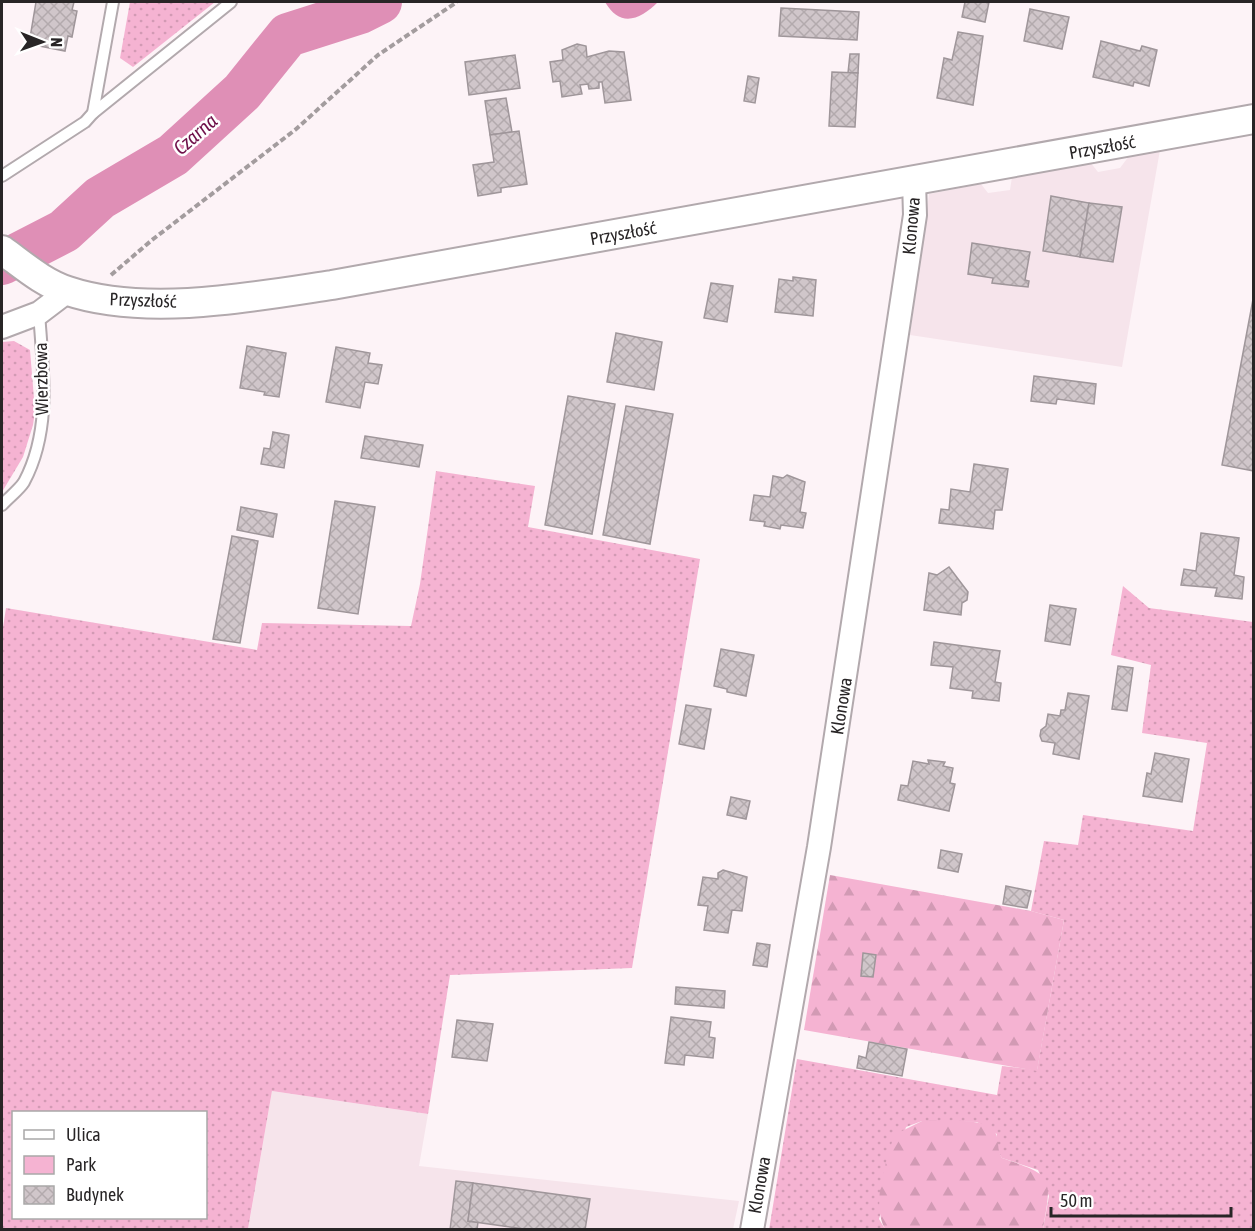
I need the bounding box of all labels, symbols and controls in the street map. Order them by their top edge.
north arrow [12,12,72,72]
text: N [48,37,66,47]
water label: Czarna [169,109,221,159]
street label: Przyszłość [1067,131,1137,163]
street label: Klonowa [898,196,924,256]
street label: Przyszłość [588,217,658,249]
street label: Przyszłość [109,288,177,312]
street label: Wierzbowa [30,342,52,416]
street label: Klonowa [826,676,856,736]
legend [12,1111,207,1219]
text: Ulica [66,1124,101,1145]
text: Park [66,1154,96,1175]
street label: Klonowa [744,1155,774,1215]
scale bar [1051,1180,1231,1218]
text: Budynek [66,1184,124,1205]
text: 50 m [1060,1190,1092,1211]

